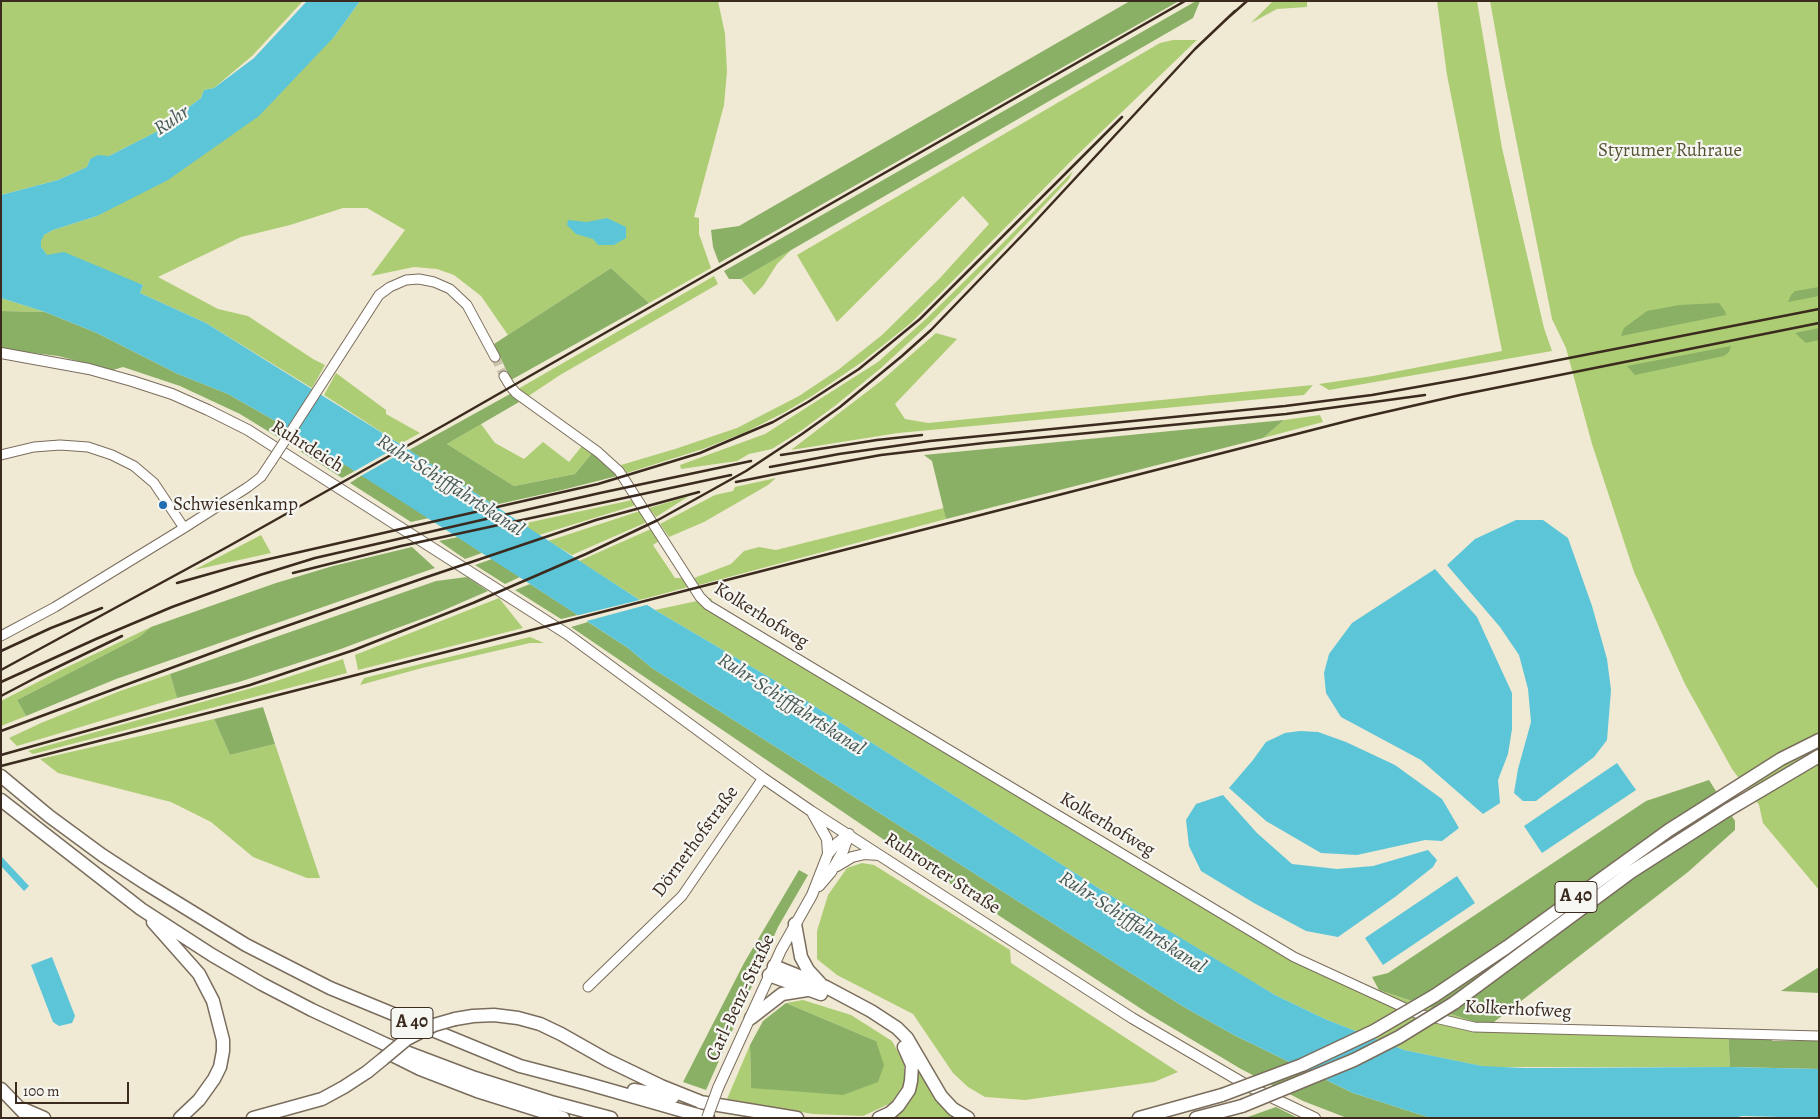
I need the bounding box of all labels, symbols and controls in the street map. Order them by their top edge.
water label: Ruhr [150,101,194,141]
park label: Styrumer Ruhraue [1598,140,1742,162]
street label: Ruhrdeich [267,416,347,478]
water label: Ruhr-Schifffahrtskanal [372,430,528,542]
place label: Schwiesenkamp [173,494,298,516]
marker: Schwiesenkamp [157,499,169,511]
street label: Kolkerhofweg [710,578,812,654]
water label: Ruhr-Schifffahrtskanal [713,649,869,761]
street label: Dörnerhofstraße [648,782,744,902]
street label: Kolkerhofweg [1055,788,1159,862]
street label: Ruhrorter Straße [880,828,1004,920]
water label: Ruhr-Schifffahrtskanal [1054,867,1210,979]
road number: A 40 [1555,882,1597,912]
street label: Carl-Benz-Straße [702,931,780,1065]
street label: Kolkerhofweg [1464,996,1572,1024]
road number: A 40 [391,1008,433,1038]
scale bar [18,1072,131,1104]
text: 100 m [23,1081,60,1101]

